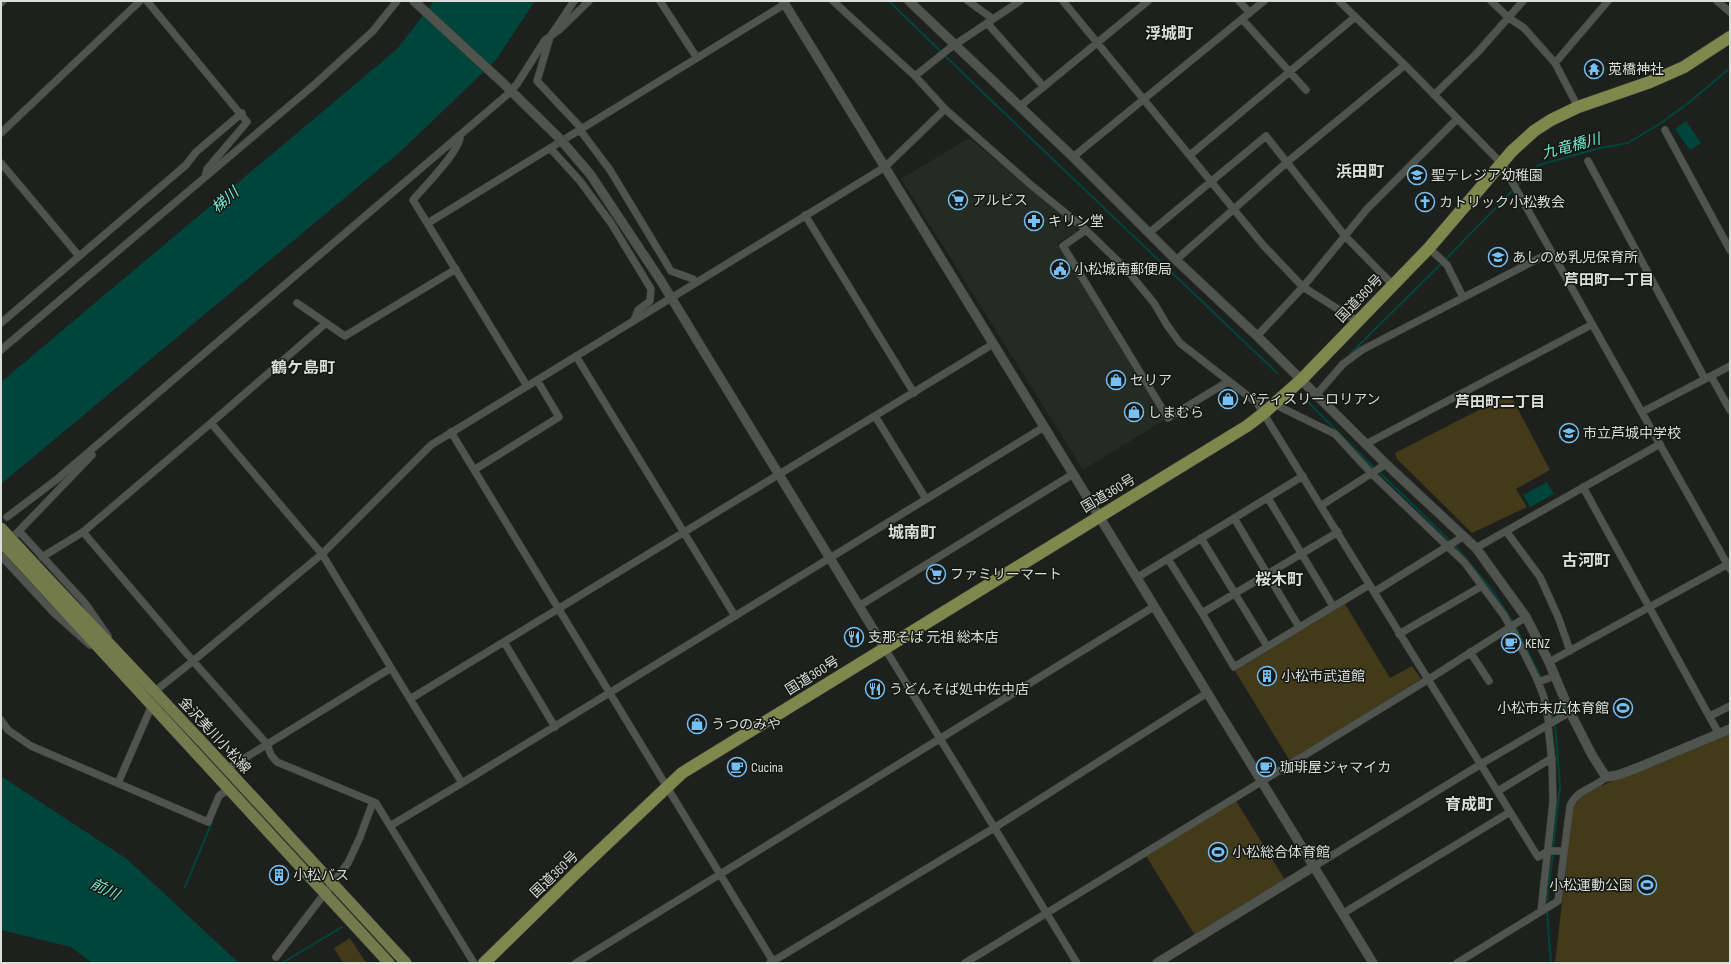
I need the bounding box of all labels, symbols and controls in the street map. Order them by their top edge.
district label: 浮城町 [1145,24,1193,44]
temple icon: 莵橋神社 [1583,58,1605,80]
place label: 莵橋神社 [1608,61,1664,78]
water label: 九竜橋川 [1540,129,1604,163]
district label: 浜田町 [1336,163,1384,182]
school or university icon: 聖テレジア幼稚園 [1406,164,1428,186]
place label: 聖テレジア幼稚園 [1431,167,1543,184]
water label: 梯川 [208,182,244,217]
supermarket icon: アルビス [947,189,969,211]
church icon: カトリック小松教会 [1414,191,1436,213]
place label: アルビス [972,192,1028,209]
place label: カトリック小松教会 [1439,194,1565,211]
pharmacy icon: キリン堂 [1023,210,1045,232]
place label: キリン堂 [1048,213,1104,230]
school or university icon: あしのめ乳児保育所 [1487,246,1509,268]
place label: あしのめ乳児保育所 [1512,249,1638,266]
public building icon: 小松城南郵便局 [1049,258,1071,280]
place label: 小松城南郵便局 [1074,261,1172,278]
street label: 国道360号 [1332,271,1386,326]
district label: 芦田町一丁目 [1564,271,1654,290]
district label: 鶴ケ島町 [271,359,335,378]
shop icon: セリア [1105,369,1127,391]
place label: セリア [1130,372,1172,389]
shop icon: パティスリーロリアン [1217,388,1239,410]
place label: パティスリーロリアン [1242,391,1381,408]
district label: 芦田町二丁目 [1455,393,1545,412]
shop icon: しまむら [1123,401,1145,423]
place label: しまむら [1148,404,1204,421]
school or university icon: 市立芦城中学校 [1558,422,1580,444]
place label: 市立芦城中学校 [1583,425,1681,442]
street label: 国道360号 [1078,471,1138,516]
district label: 城南町 [888,523,936,543]
district label: 古河町 [1562,552,1610,571]
supermarket icon: ファミリーマート [925,563,947,585]
place label: ファミリーマート [950,566,1062,583]
district label: 桜木町 [1255,571,1303,590]
restaurant icon: 支那そば 元祖 総本店 [843,626,865,648]
place label: 支那そば 元祖 総本店 [868,629,998,646]
cafe icon: KENZ [1500,632,1522,654]
place label: KENZ [1525,635,1550,652]
street label: 国道360号 [782,652,842,699]
building icon: 小松市武道館 [1256,665,1278,687]
place label: 小松市武道館 [1281,668,1365,685]
restaurant icon: うどんそば処中佐中店 [864,678,886,700]
place label: うどんそば処中佐中店 [889,681,1029,698]
street label: 金沢美川小松線 [175,694,254,777]
sports icon: 小松市末広体育館 [1612,697,1634,719]
place label: 小松市末広体育館 [1497,700,1609,717]
shop icon: うつのみや [686,713,708,735]
place label: うつのみや [711,716,781,733]
cafe icon: Cucina [726,756,748,778]
cafe icon: 珈琲屋ジャマイカ [1255,756,1277,778]
place label: Cucina [751,759,783,776]
place label: 珈琲屋ジャマイカ [1280,759,1391,776]
district label: 育成町 [1445,795,1493,815]
sports icon: 小松総合体育館 [1207,841,1229,863]
place label: 小松総合体育館 [1232,844,1330,861]
street label: 国道360号 [527,847,582,901]
building icon: 小松バス [268,864,290,886]
place label: 小松バス [293,867,349,884]
water label: 前川 [87,874,124,905]
sports icon: 小松運動公園 [1636,874,1658,896]
place label: 小松運動公園 [1549,877,1633,894]

